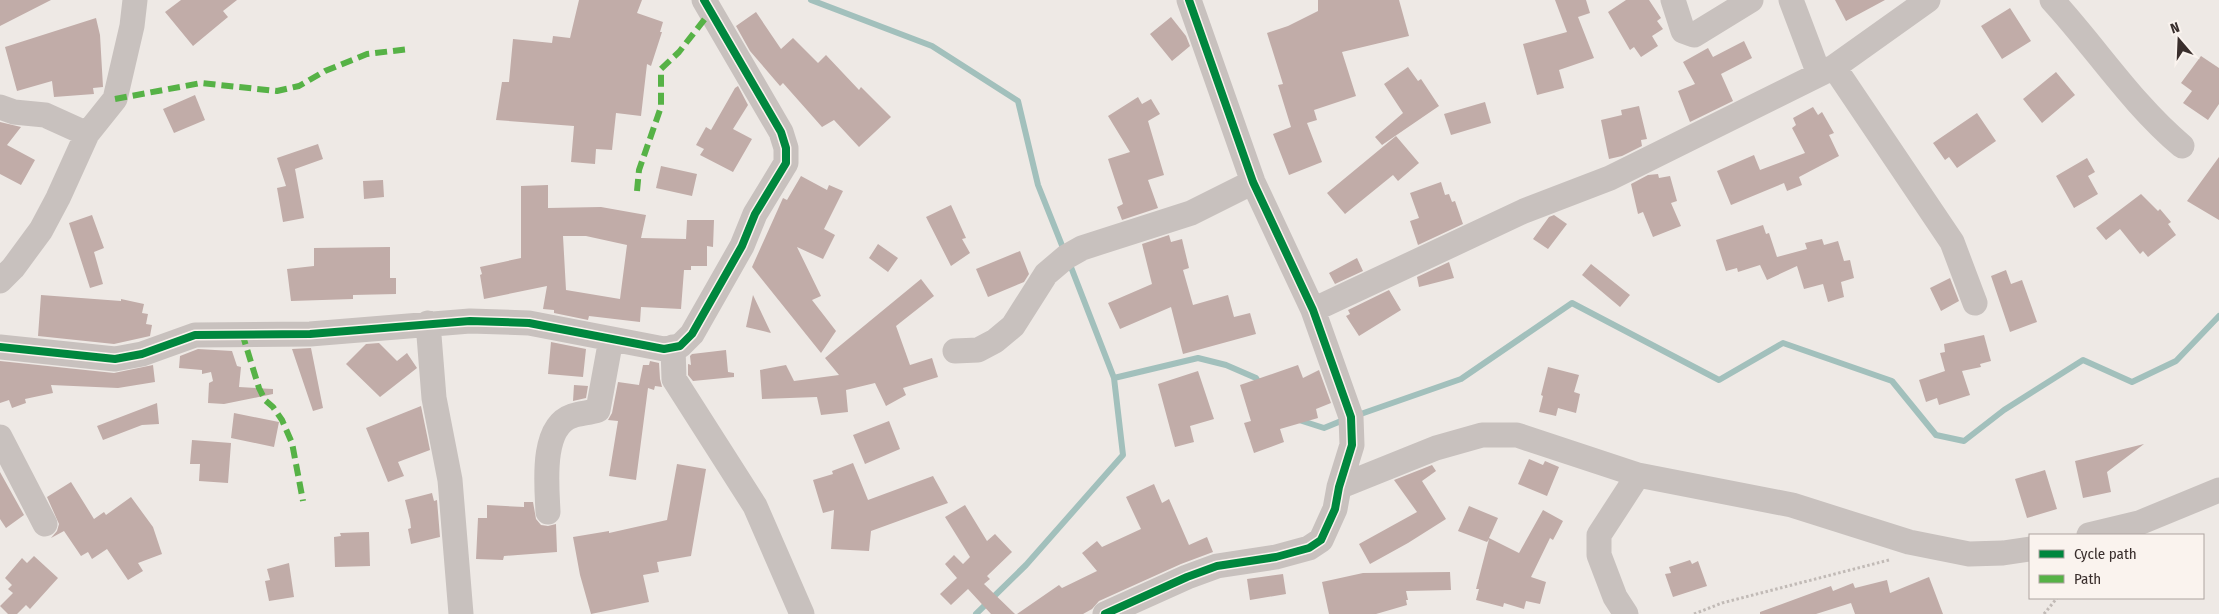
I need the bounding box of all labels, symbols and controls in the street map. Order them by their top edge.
north arrow [2154,15,2204,65]
text: N [2168,19,2182,38]
legend [2029,534,2204,599]
text: Cycle path [2074,545,2137,563]
text: Path [2074,570,2101,588]

